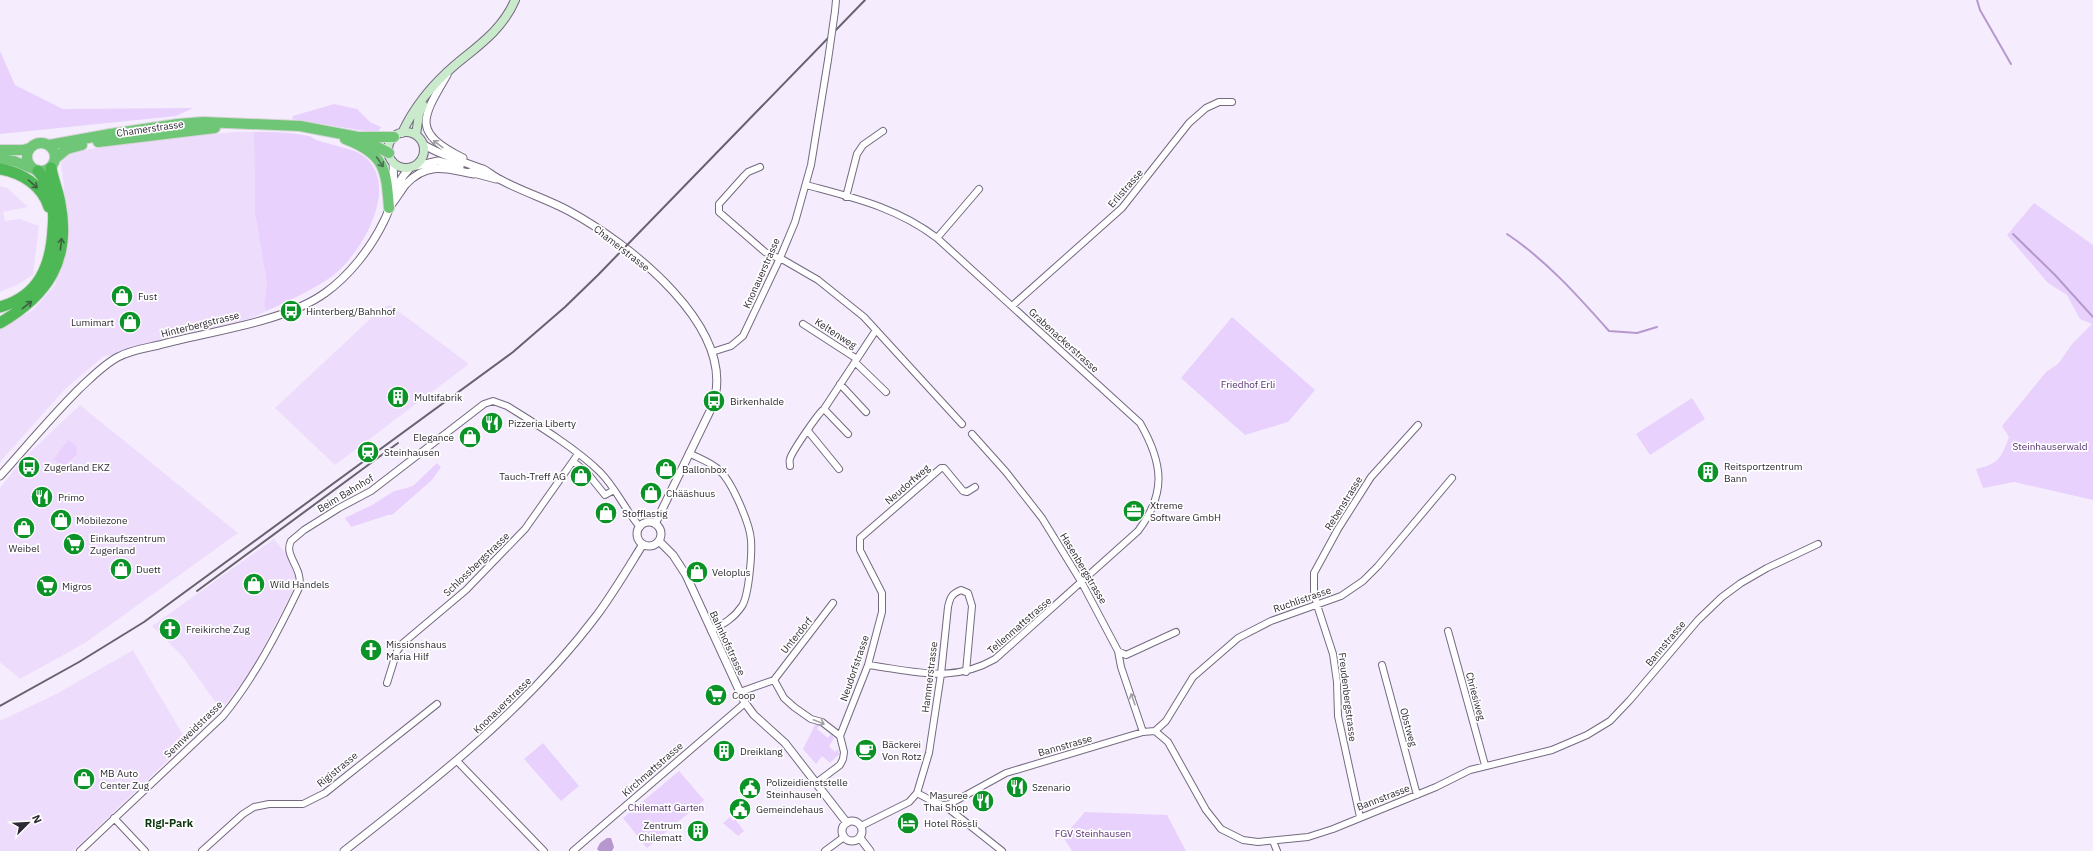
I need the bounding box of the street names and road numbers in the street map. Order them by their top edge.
street label: Chamerstrasse [116,117,185,140]
street label: Erlistrasse [1105,166,1146,210]
street label: Chamerstrasse [591,222,653,275]
street label: Knonauerstrasse [740,235,783,310]
street label: Grabenackerstrasse [1026,305,1102,376]
street label: Hinterbergstrasse [160,308,241,341]
street label: Keltenweg [812,315,860,352]
street label: Neudorfweg [882,461,933,507]
street label: Beim Bahnhof [315,471,376,515]
street label: Rebenstrasse [1322,473,1365,533]
street label: Schlossbergstrasse [441,529,513,599]
street label: Hasenbergstrasse [1057,530,1110,607]
street label: Ruchlistrasse [1271,583,1333,615]
street label: Tellenmattstrasse [985,594,1054,657]
street label: Bahnhofstrasse [707,609,748,678]
street label: Unterdorf [778,614,816,656]
street label: Bannstrasse [1643,617,1689,669]
street label: Neudorfstrasse [837,633,872,703]
street label: Hammerstrasse [919,640,940,713]
street label: Freudenbergstrasse [1336,652,1359,743]
street label: Chriesiweg [1463,671,1488,722]
street label: Knonauerstrasse [471,674,534,736]
street label: Sennweidstrasse [161,698,226,761]
street label: Obstweg [1397,706,1420,749]
street label: Bannstrasse [1037,731,1094,759]
street label: Kirchmattstrasse [619,739,686,799]
street label: Rigistrasse [314,749,361,790]
street label: Bannstrasse [1355,781,1412,814]

